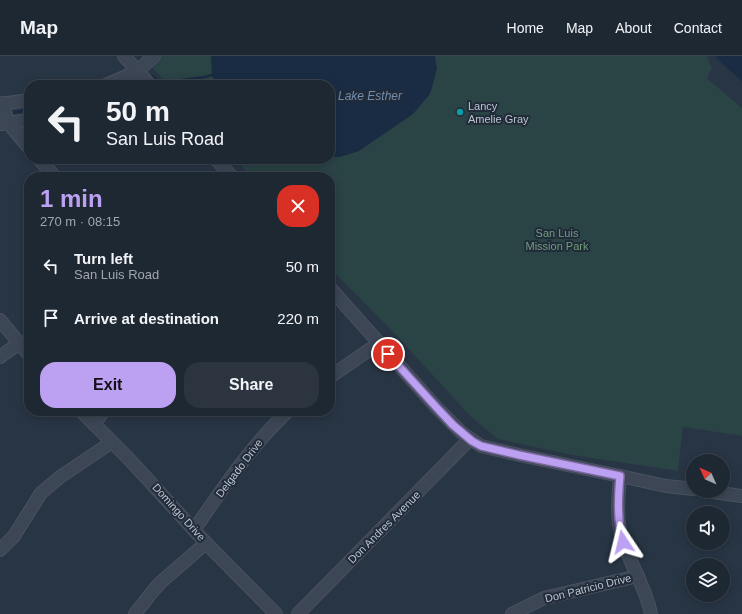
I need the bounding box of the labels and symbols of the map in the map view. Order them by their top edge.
water label: Lake Esther [338,89,403,103]
place label: Lancy Amelie Gray [468,100,529,125]
marker: Lancy Amelie Gray [455,107,465,117]
park label: San Luis Mission Park [526,227,589,252]
pin [371,337,405,371]
street label: Delgado Drive [213,437,265,499]
north arrow [686,454,730,498]
street label: Domingo Drive [150,481,208,543]
street label: Don Andres Avenue [345,488,423,566]
position arrow [602,521,644,563]
street label: Don Patricio Drive [544,571,632,605]

